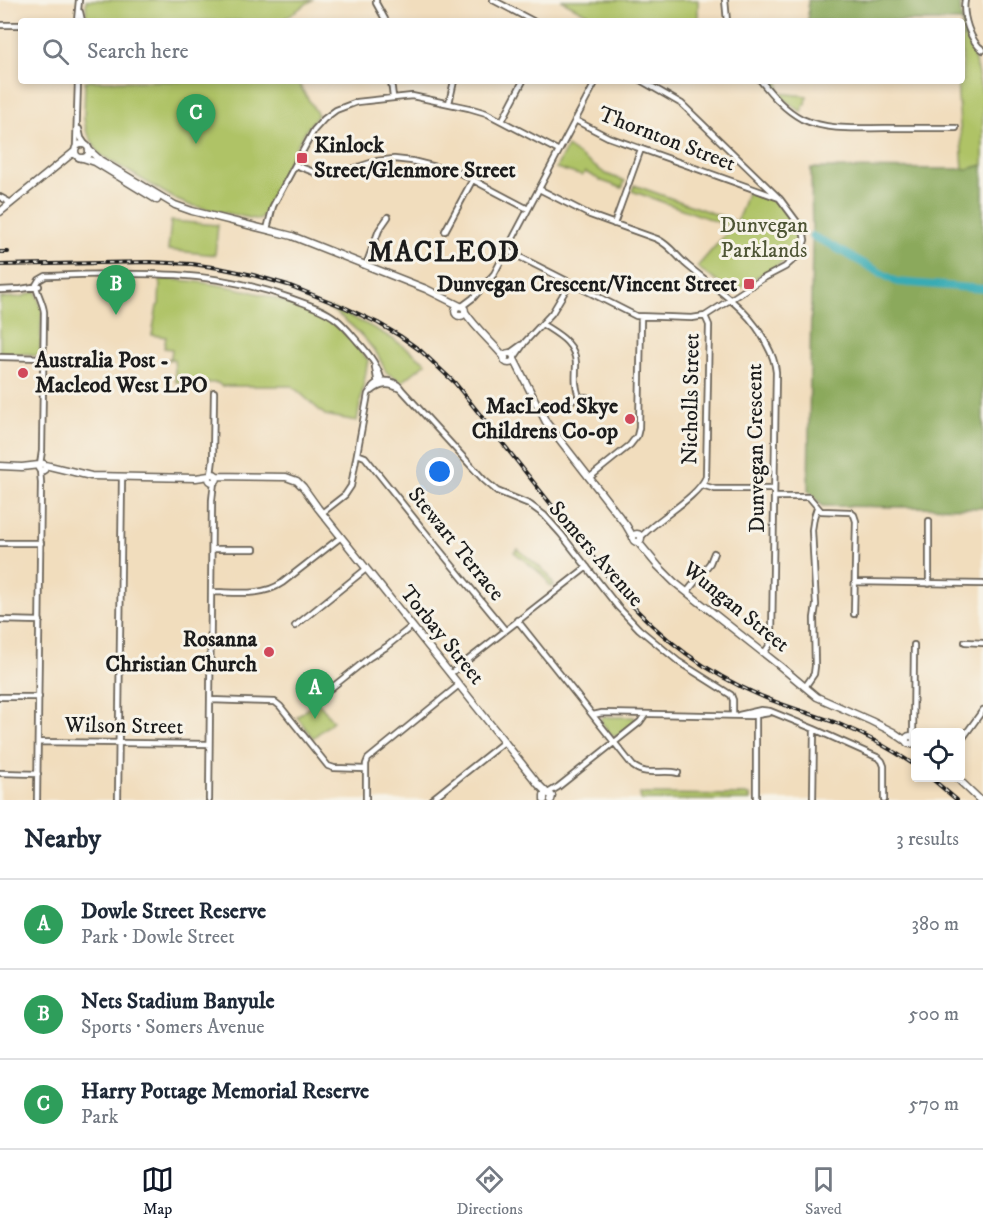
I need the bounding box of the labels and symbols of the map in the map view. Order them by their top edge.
pin: C [176,94,216,144]
street label: Thornton Street [595,101,739,177]
place label: Kinlock Street/Glenmore Street [314,132,516,184]
marker: Kinlock Street/Glenmore Street [295,151,309,165]
park label: Dunvegan Parklands [720,212,809,264]
district label: MACLEOD [368,235,520,270]
pin: B [96,266,136,315]
place label: Dunvegan Crescent/Vincent Street [437,271,737,298]
marker: Dunvegan Crescent/Vincent Street [742,277,756,291]
street label: Nicholls Street [676,333,706,465]
place label: Australia Post - Macleod West LPO [34,347,208,399]
street label: Dunvegan Crescent [741,363,771,533]
marker: Australia Post - Macleod West LPO [16,366,30,380]
place label: MacLeod Skye Childrens Co-op [472,393,618,445]
marker: MacLeod Skye Childrens Co-op [623,412,637,426]
your location [425,457,454,486]
street label: Stewart Terrace [402,482,510,606]
street label: Somers Avenue [543,496,649,612]
street label: Wungan Street [676,555,795,658]
street label: Torbay Street [394,580,490,690]
place label: Rosanna Christian Church [106,626,258,678]
marker: Rosanna Christian Church [262,645,276,659]
pin: A [296,670,334,719]
street label: Wilson Street [63,711,184,741]

